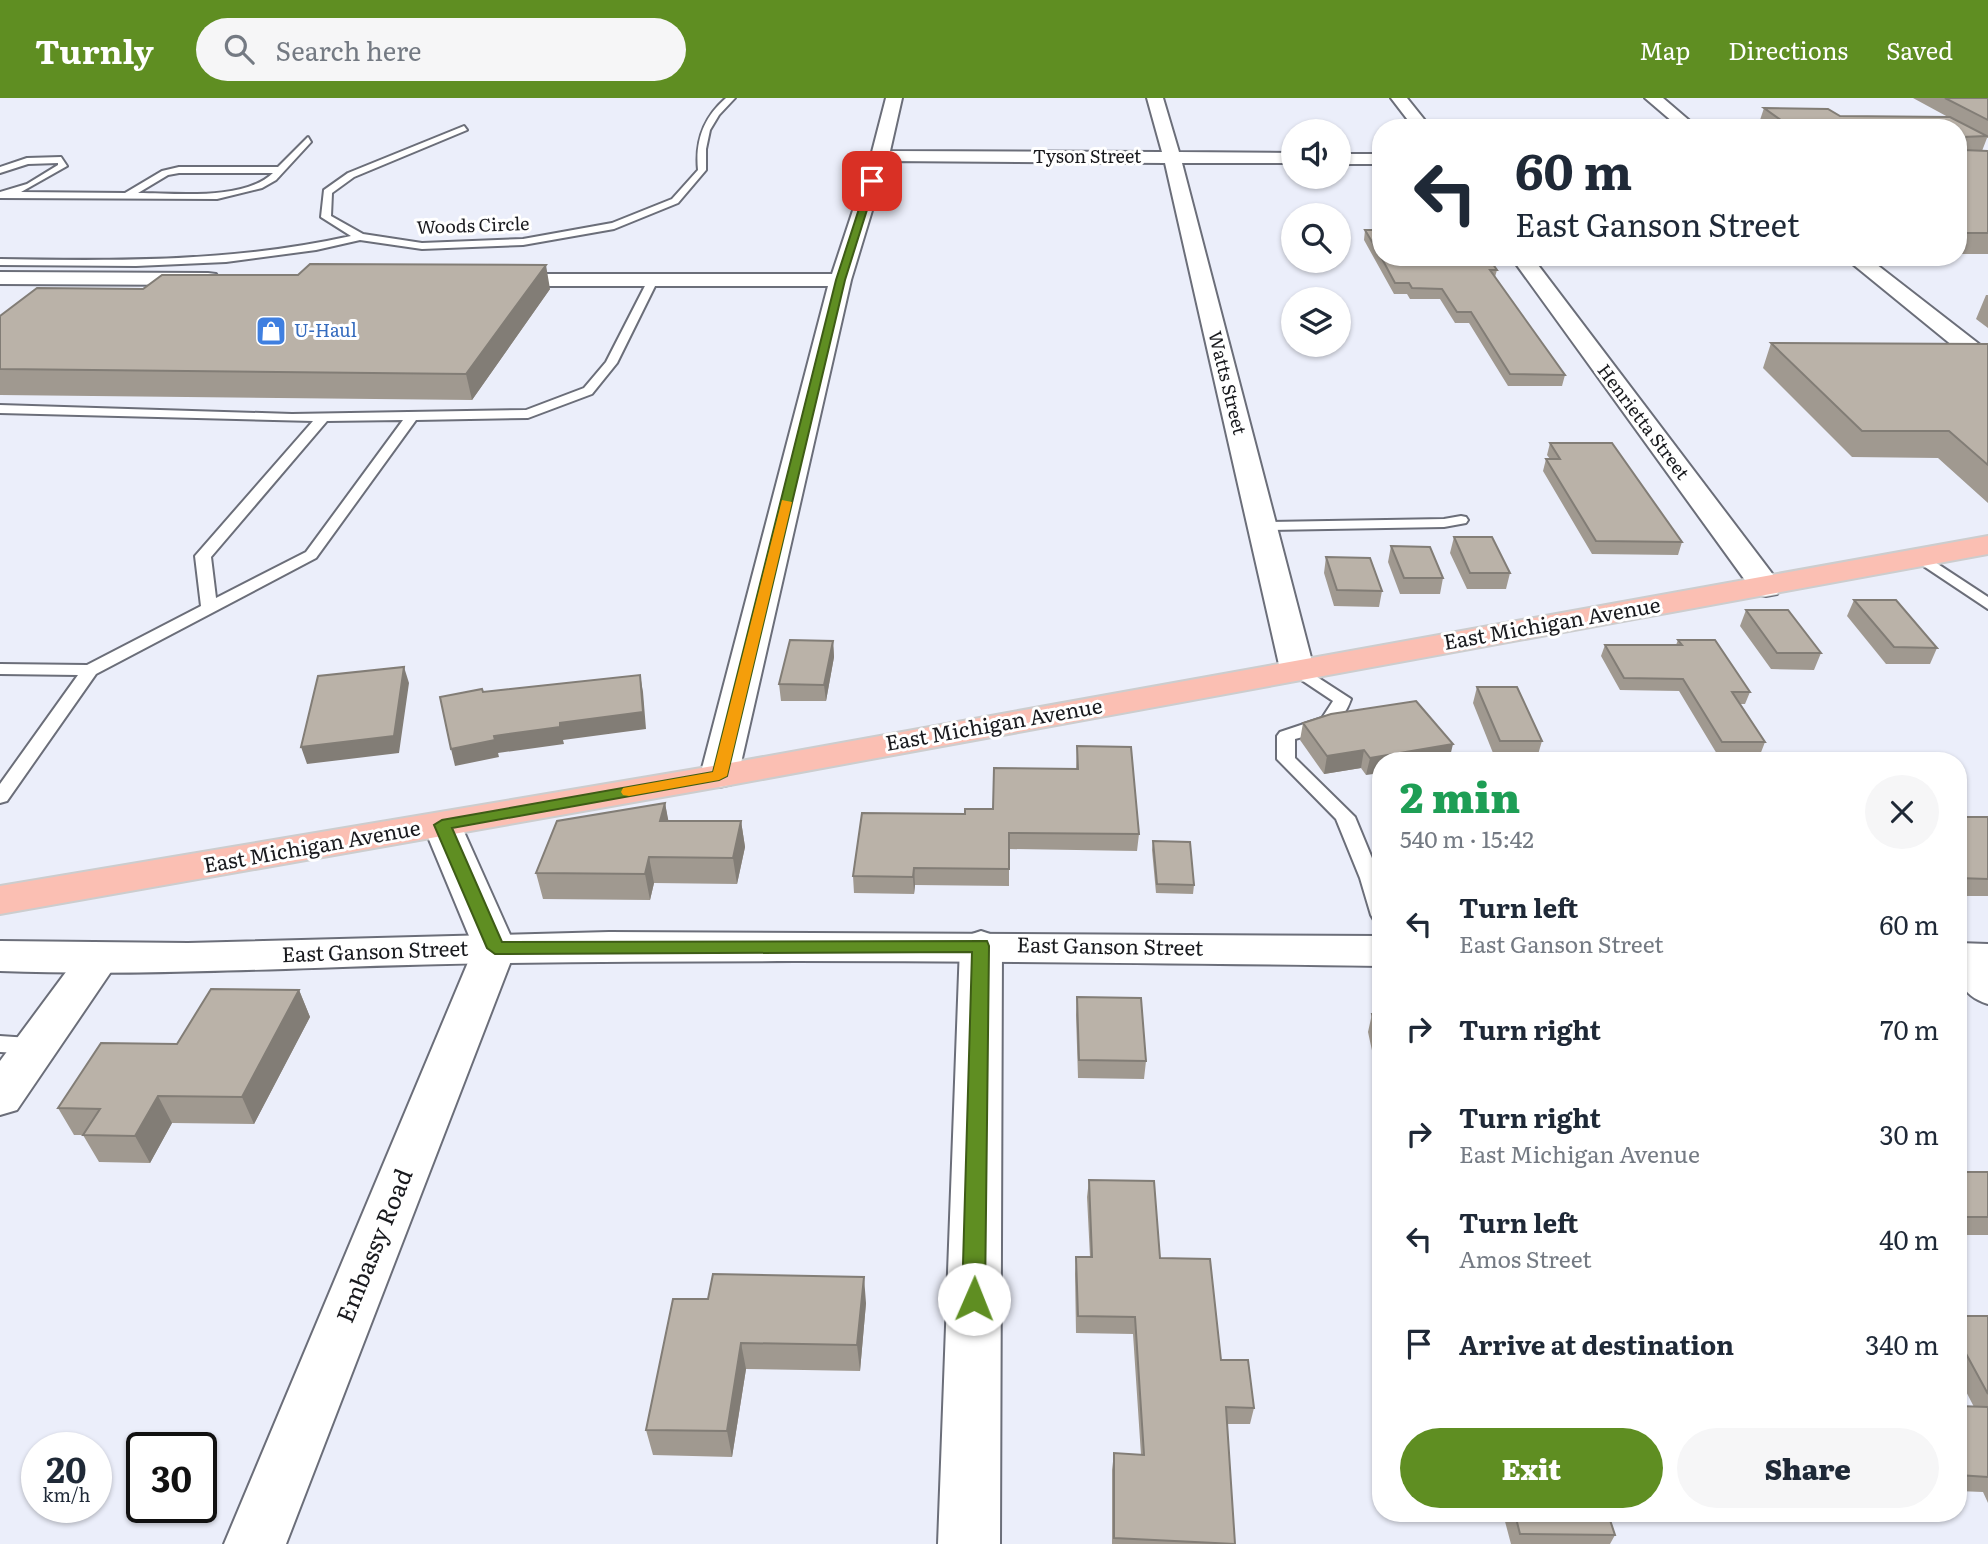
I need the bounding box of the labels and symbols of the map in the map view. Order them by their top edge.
street label: Tyson Street [1033,142,1142,169]
pin [842,151,902,211]
street label: Woods Circle [416,209,530,240]
shop icon: U-Haul [254,314,288,348]
place label: U-Haul [294,316,357,343]
street label: Watts Street [1203,328,1255,438]
street label: Henrietta Street [1592,358,1697,485]
street label: East Michigan Avenue [1441,587,1663,656]
street label: East Michigan Avenue [883,688,1105,757]
street label: East Michigan Avenue [201,810,423,879]
street label: East Ganson Street [1016,927,1204,962]
street label: East Ganson Street [281,931,469,968]
street label: Embassy Road [326,1162,420,1327]
position arrow [937,1262,1011,1336]
speed limit sign: 30 [126,1432,217,1523]

